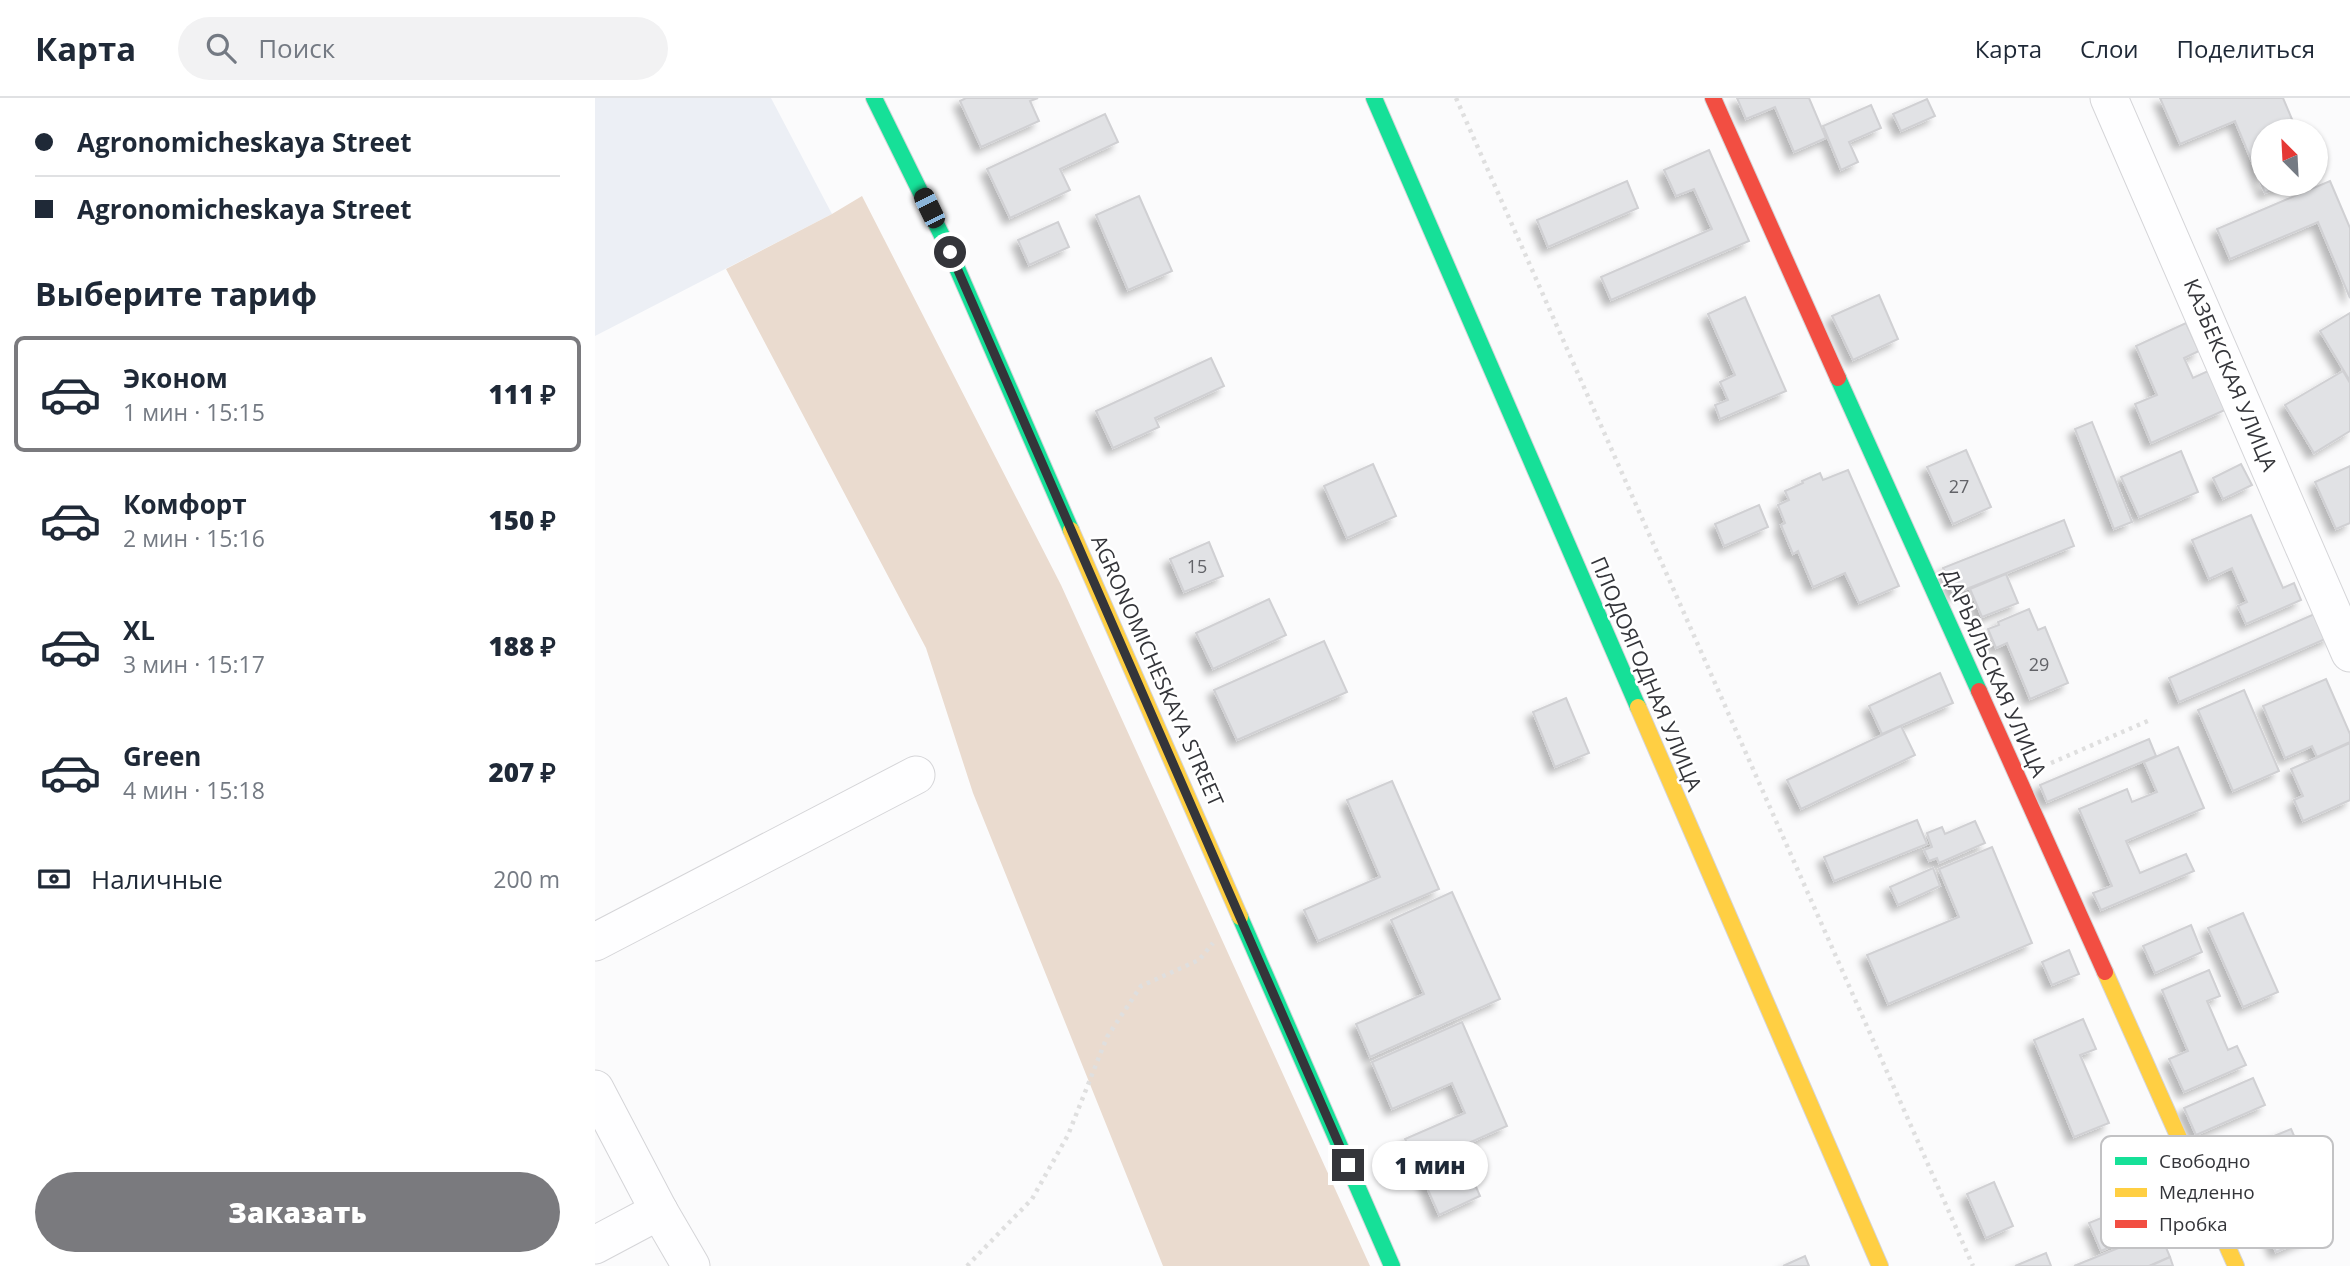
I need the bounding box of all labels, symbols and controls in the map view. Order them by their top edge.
search box [178,17,668,80]
text: Карта [35,26,136,71]
icon: search [202,29,240,67]
text: Поиск [258,30,335,66]
text: Карта [1975,32,2042,65]
text: Слои [2080,32,2139,65]
text: Поделиться [2177,32,2315,65]
north arrow [2251,119,2327,196]
map controls [2251,119,2328,196]
text: Agronomicheskaya Street [77,124,411,160]
car [911,185,948,231]
text: Agronomicheskaya Street [77,191,411,227]
route start [934,236,966,268]
text: Выберите тариф [35,272,317,315]
street label: КАЗБЕКСКАЯ УЛИЦА [2178,274,2284,476]
text: Эконом [123,360,228,396]
icon: car [39,363,102,426]
text: 111 ₽ [488,376,556,412]
text: 1 мин · 15:15 [123,396,265,428]
house number: 27 [1949,474,1969,498]
text: Комфорт [123,486,247,522]
icon: car [39,489,102,552]
text: 150 ₽ [488,502,556,538]
text: 2 мин · 15:16 [123,522,265,554]
street label: AGRONOMICHESKAYA STREET [1085,531,1231,811]
street label: ПЛОДОЯГОДНАЯ УЛИЦА [1585,552,1709,796]
house number: 15 [1187,554,1207,578]
street label: ДАРЬЯЛЬСКАЯ УЛИЦА [1936,564,2054,782]
text: XL [123,612,155,648]
icon: car [39,615,102,678]
text: 188 ₽ [488,628,556,664]
text: 3 мин · 15:17 [123,648,265,680]
house number: 29 [2029,652,2049,676]
text: Green [123,738,201,774]
icon: car [39,741,102,804]
text: 207 ₽ [488,754,556,790]
text: 4 мин · 15:18 [123,774,265,806]
icon: cash [35,860,73,898]
text: Наличные [91,861,223,897]
text: 200 m [493,863,560,895]
legend [2101,1136,2333,1248]
callout: 1 мин [1373,1140,1488,1190]
text: Свободно [2159,1148,2250,1174]
route end [1332,1149,1364,1181]
text: 1 мин [1395,1149,1465,1181]
button: Заказать [35,1172,560,1252]
text: Медленно [2159,1179,2255,1205]
text: Пробка [2159,1211,2228,1237]

